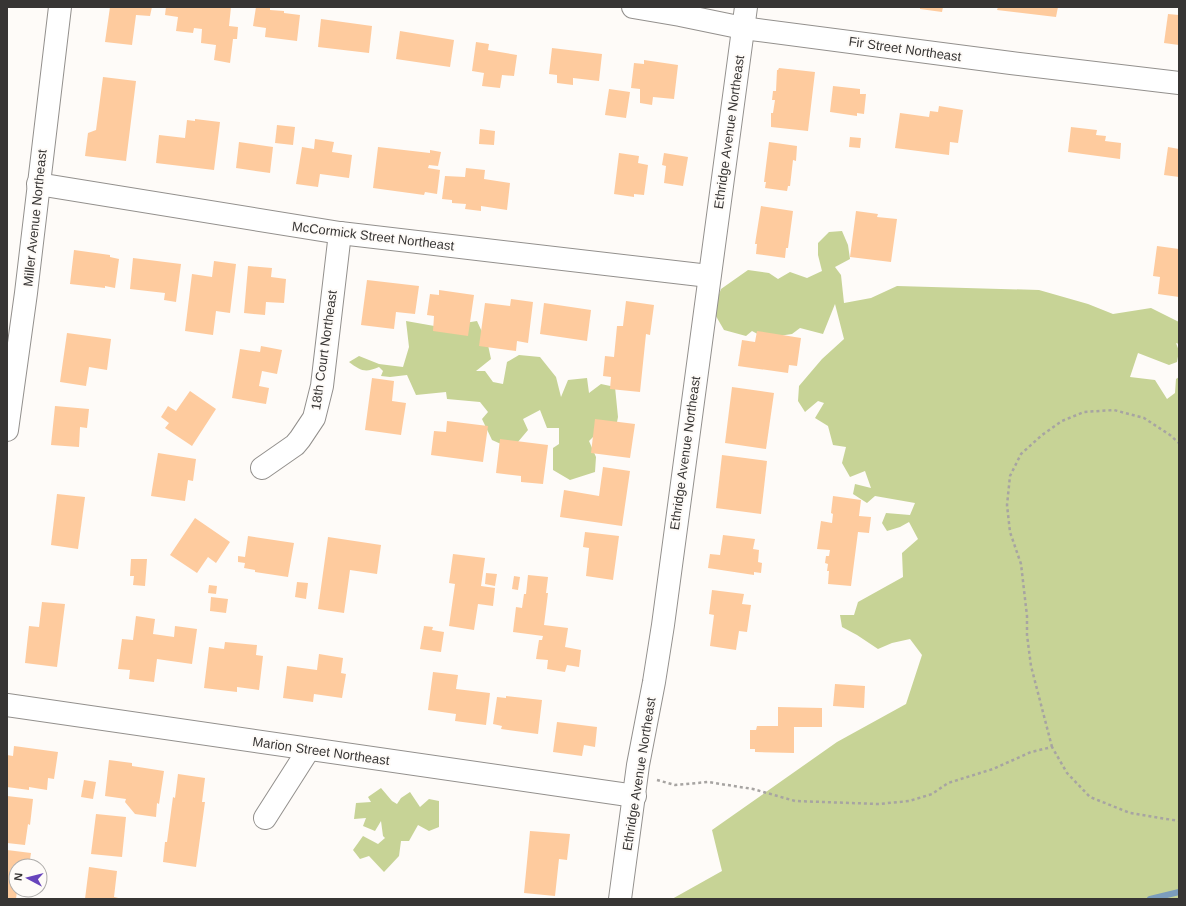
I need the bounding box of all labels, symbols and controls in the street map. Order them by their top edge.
street label: Fir Street Northeast [848,34,963,64]
street label: Ethridge Avenue Northeast [711,54,747,210]
street label: Miller Avenue Northeast [20,148,50,287]
street label: McCormick Street Northeast [291,219,455,253]
street label: 18th Court Northeast [308,289,340,411]
street label: Ethridge Avenue Northeast [667,375,703,531]
street label: Ethridge Avenue Northeast [619,696,659,852]
street label: Marion Street Northeast [252,734,391,768]
north arrow [8,858,48,898]
text: N [12,872,25,881]

